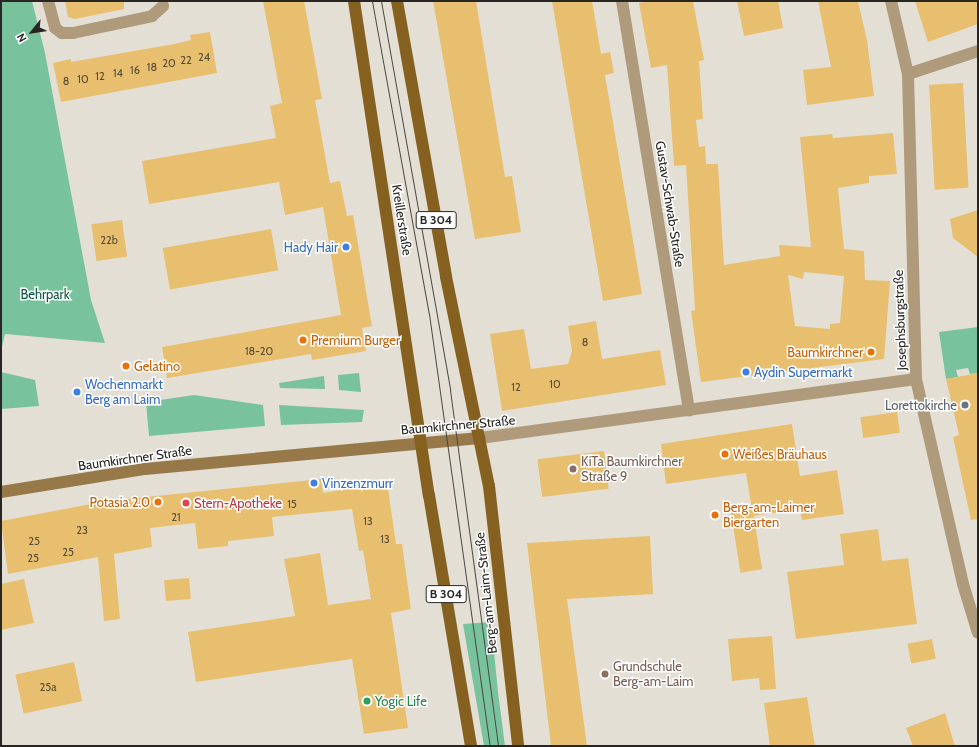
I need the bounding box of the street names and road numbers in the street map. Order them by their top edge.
street label: Gustav-Schwab-Straße [652,140,688,268]
street label: Kreillerstraße [389,183,415,257]
road number: B 304 [415,210,457,230]
street label: Josephsburgstraße [890,269,910,371]
street label: Baumkirchner Straße [400,412,516,438]
street label: Baumkirchner Straße [77,442,193,474]
street label: Berg-am-Laim-Straße [472,532,500,654]
road number: B 304 [425,584,467,604]

